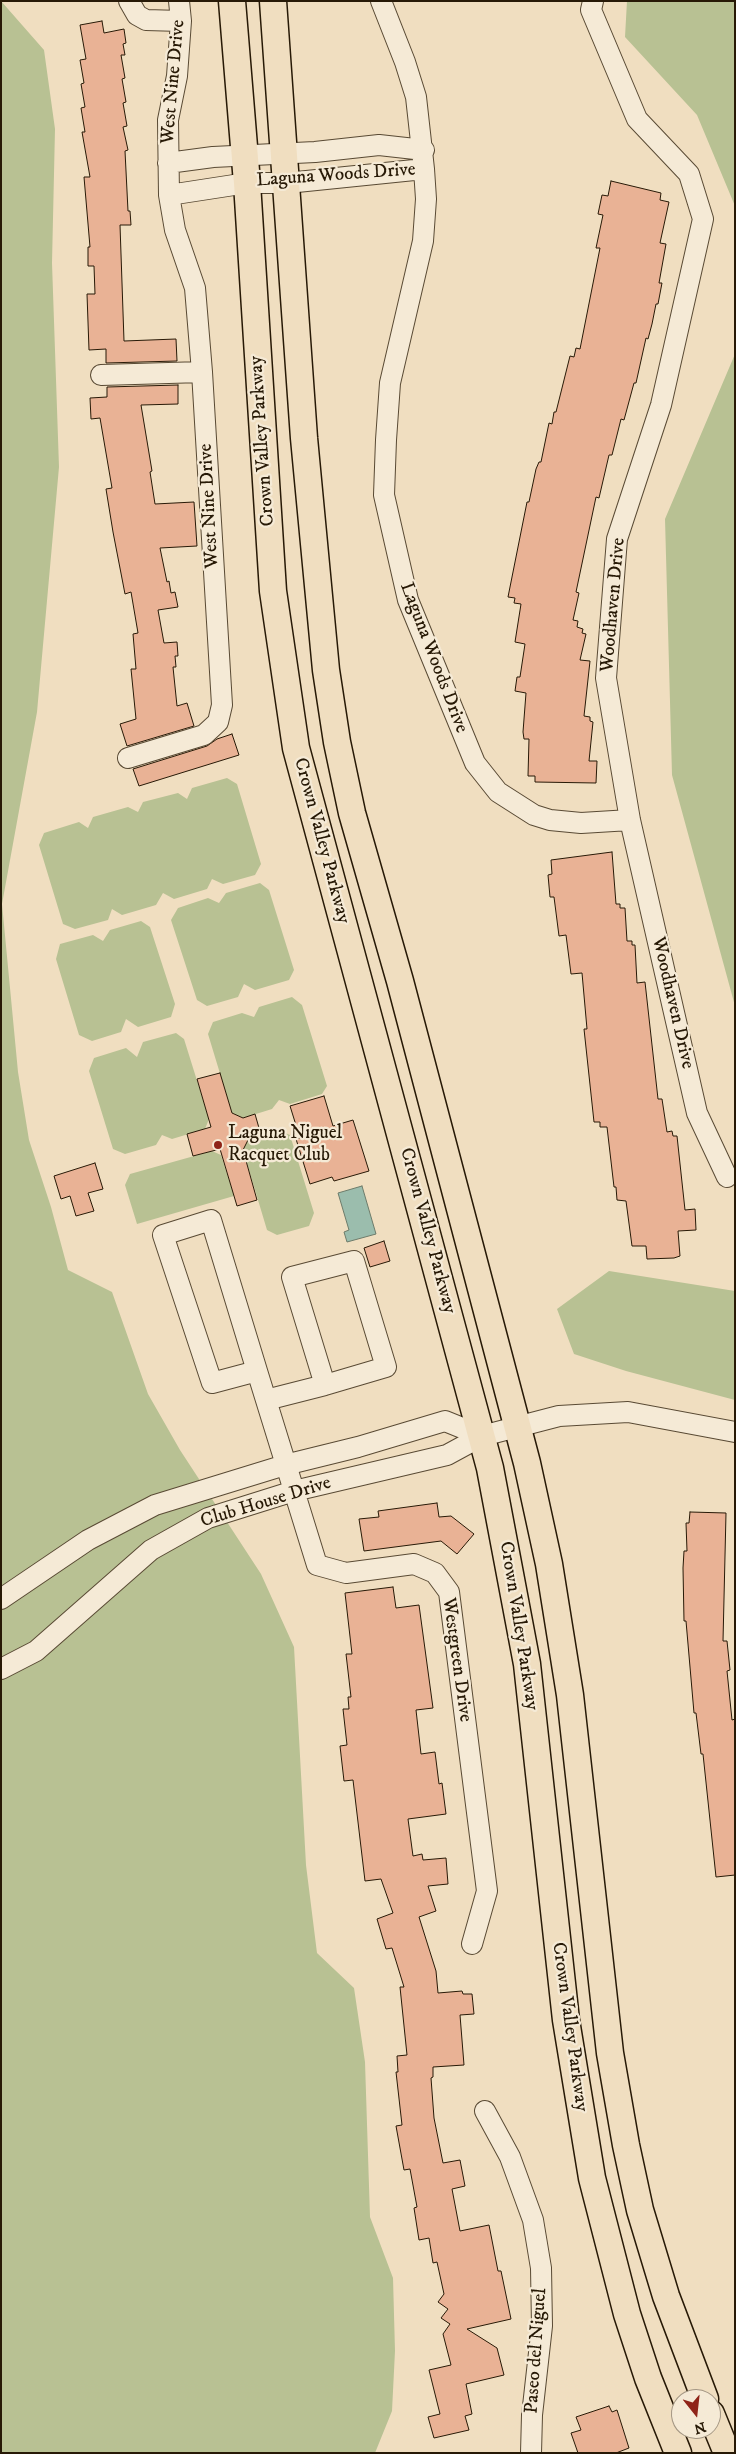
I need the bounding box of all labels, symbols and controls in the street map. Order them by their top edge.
street label: West Nine Drive [157,19,191,145]
street label: Laguna Woods Drive [256,159,416,193]
street label: Crown Valley Parkway [246,355,280,527]
street label: West Nine Drive [195,443,225,569]
street label: Woodhaven Drive [597,537,631,673]
street label: Laguna Woods Drive [394,580,472,736]
street label: Crown Valley Parkway [288,756,354,926]
street label: Woodhaven Drive [646,935,698,1071]
place label: Laguna Niguel Racquet Club [228,1123,342,1167]
marker: Laguna Niguel Racquet Club [212,1139,224,1151]
street label: Crown Valley Parkway [394,1146,460,1316]
street label: Club House Drive [198,1472,334,1534]
street label: Crown Valley Parkway [493,1540,543,1712]
street label: Westgreen Drive [436,1596,476,1724]
street label: Crown Valley Parkway [546,1941,592,2113]
street label: Paseo del Niguel [521,2287,553,2415]
north arrow [671,2389,721,2439]
text: N [692,2417,708,2438]

